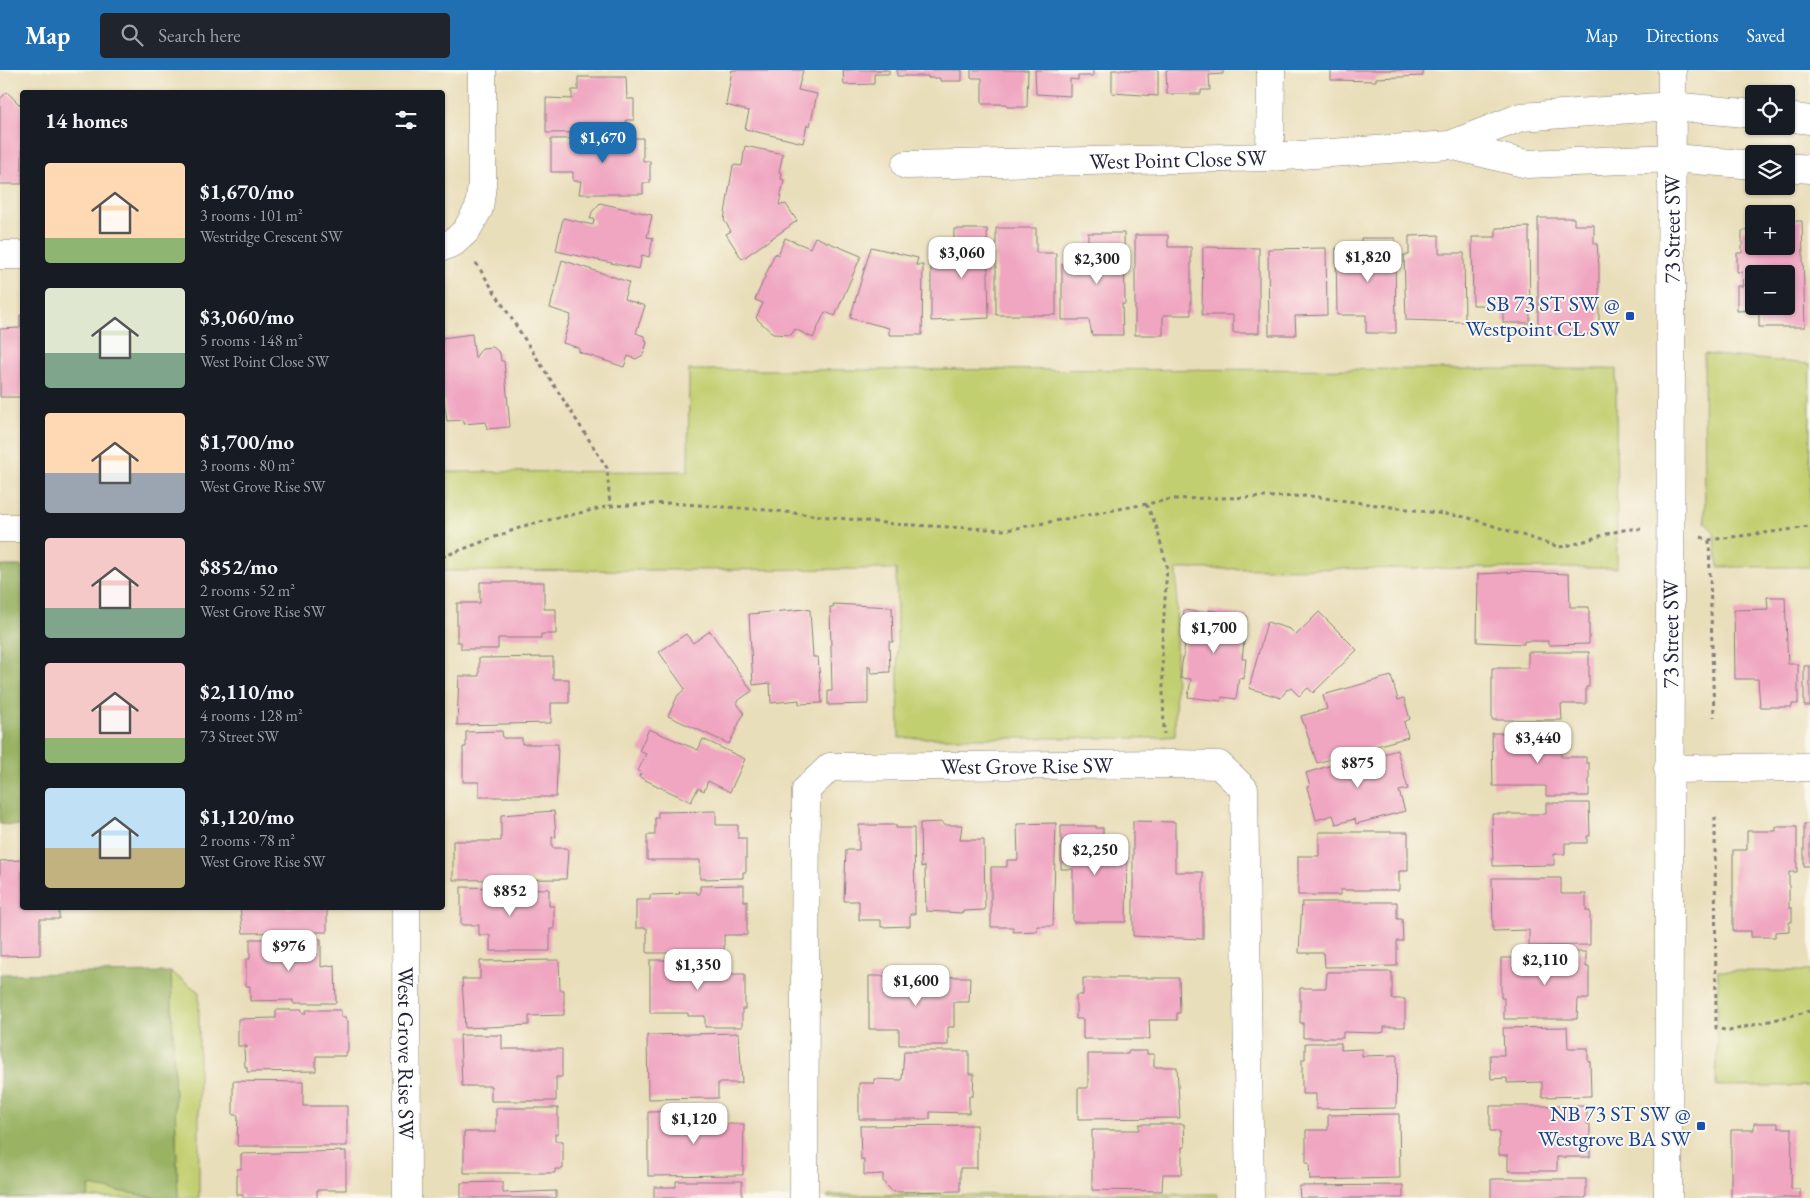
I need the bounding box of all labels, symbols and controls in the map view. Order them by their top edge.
search box [100,13,450,58]
text: Map [25,20,70,51]
icon: search [118,21,146,49]
text: Search here [158,23,241,48]
text: Map [1586,24,1618,47]
text: Directions [1646,24,1718,47]
text: Saved [1746,24,1785,47]
map controls [1745,85,1795,315]
button: locate [1745,85,1795,135]
icon: filters [392,106,420,134]
text: 14 homes [45,107,128,134]
pin: $1,670 [562,122,644,164]
text: $1,670 [580,127,626,148]
street label: West Point Close SW [1089,143,1268,175]
button: layers [1745,145,1795,195]
street label: 73 Street SW [1657,174,1686,283]
text: $1,670/mo [200,178,294,205]
icon: home [85,183,145,243]
text: 3 rooms · 101 m² [200,205,303,226]
button: + [1745,205,1795,255]
text: Westridge Crescent SW [200,226,343,247]
pin: $3,060 [921,236,1003,279]
pin: $1,820 [1327,240,1409,283]
text: $3,060 [939,242,985,263]
pin: $2,300 [1056,242,1138,285]
text: $1,820 [1345,246,1391,267]
text: $2,300 [1074,248,1120,269]
button: − [1745,265,1795,315]
place label: SB 73 ST SW @ Westpoint CL SW [1466,289,1621,343]
text: $3,060/mo [200,303,294,330]
icon: home [85,308,145,368]
marker: SB 73 ST SW @ Westpoint CL SW [1624,310,1636,322]
text: 5 rooms · 148 m² [200,330,303,351]
text: West Point Close SW [200,351,329,372]
text: $1,700/mo [200,428,294,455]
icon: home [85,433,145,493]
text: 3 rooms · 80 m² [200,455,295,476]
text: West Grove Rise SW [200,476,325,497]
text: $852/mo [200,553,278,580]
icon: home [85,558,145,618]
street label: 73 Street SW [1655,579,1685,688]
text: 2 rooms · 52 m² [200,580,295,601]
text: West Grove Rise SW [200,601,325,622]
pin: $1,700 [1173,612,1255,654]
text: $1,700 [1191,617,1237,638]
text: $2,110/mo [200,678,294,705]
icon: home [85,683,145,743]
text: 4 rooms · 128 m² [200,705,303,726]
pin: $3,440 [1497,722,1579,764]
text: 73 Street SW [200,726,279,747]
text: $3,440 [1515,727,1561,748]
pin: $875 [1328,746,1388,789]
street label: West Grove Rise SW [940,750,1114,781]
text: $875 [1342,752,1374,773]
text: $1,120/mo [200,803,294,830]
icon: home [85,808,145,868]
text: 2 rooms · 78 m² [200,830,295,851]
pin: $2,250 [1054,834,1136,876]
text: $2,250 [1072,839,1118,860]
text: West Grove Rise SW [200,851,325,872]
pin: $852 [480,874,540,917]
text: $852 [494,880,526,901]
pin: $976 [259,930,319,972]
text: $976 [273,935,305,956]
pin: $2,110 [1504,944,1586,986]
pin: $1,350 [657,948,739,991]
text: $2,110 [1522,949,1568,970]
text: $1,350 [675,954,721,975]
pin: $1,600 [875,964,957,1007]
street label: West Grove Rise SW [392,967,421,1140]
text: $1,600 [893,970,939,991]
place label: NB 73 ST SW @ Westgrove BA SW [1538,1099,1692,1153]
pin: $1,120 [653,1102,735,1145]
text: $1,120 [671,1108,717,1129]
marker: NB 73 ST SW @ Westgrove BA SW [1695,1120,1707,1132]

